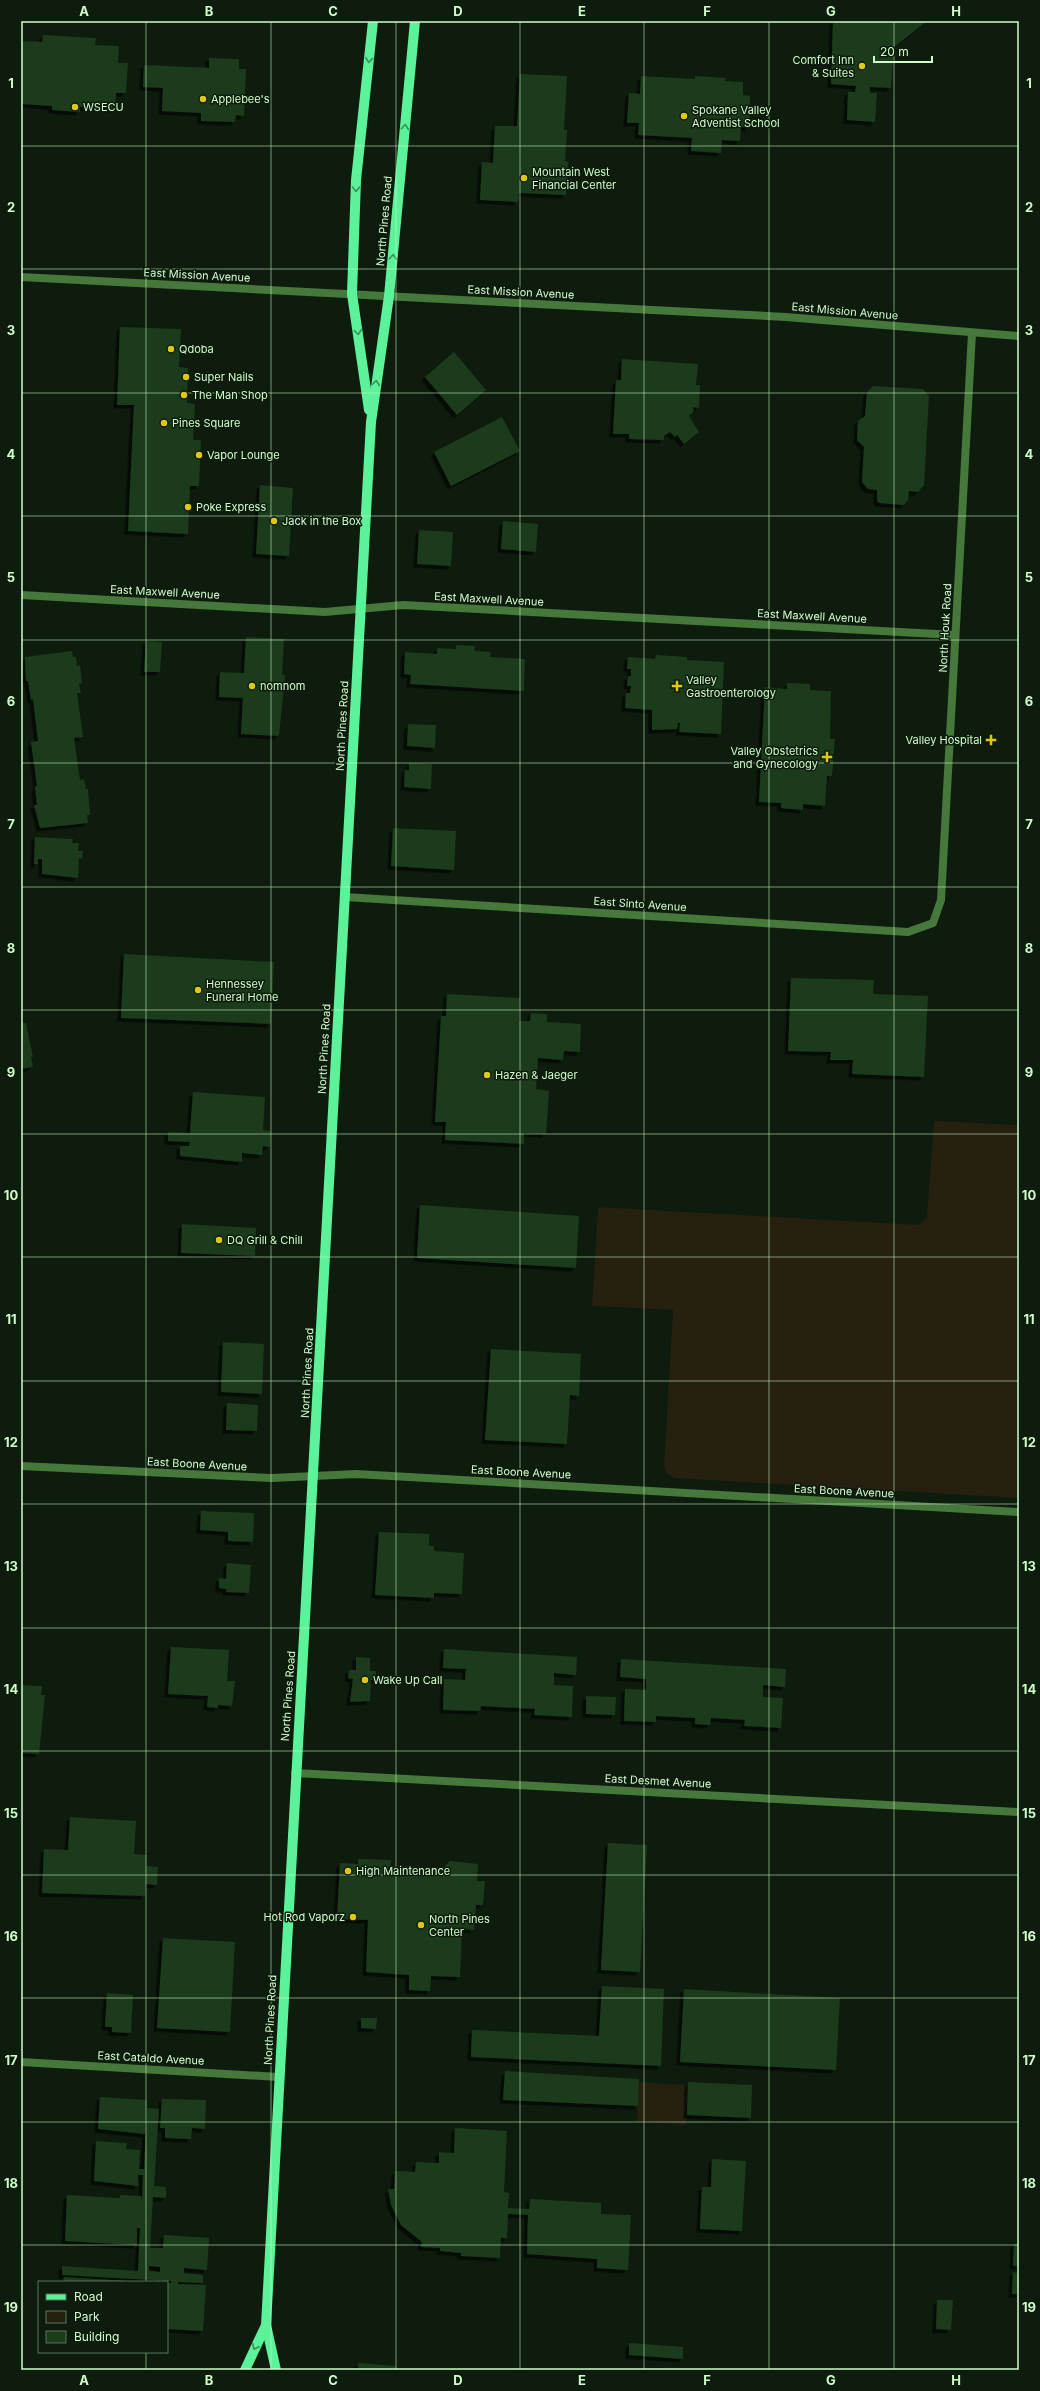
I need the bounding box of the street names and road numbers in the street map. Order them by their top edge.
street label: North Pines Road [373,175,395,267]
street label: East Mission Avenue [143,265,251,285]
street label: East Mission Avenue [467,282,575,302]
street label: East Mission Avenue [791,299,899,323]
street label: East Maxwell Avenue [110,582,220,602]
street label: North Houk Road [936,583,954,673]
street label: East Maxwell Avenue [434,589,544,609]
street label: East Maxwell Avenue [757,606,867,626]
street label: North Pines Road [333,680,351,772]
street label: East Sinto Avenue [593,894,687,914]
street label: North Pines Road [315,1003,333,1095]
street label: North Pines Road [298,1327,316,1419]
street label: East Boone Avenue [147,1454,247,1474]
street label: East Boone Avenue [471,1462,571,1482]
street label: East Boone Avenue [794,1481,894,1501]
street label: North Pines Road [278,1650,298,1742]
street label: East Desmet Avenue [604,1771,712,1791]
street label: North Pines Road [261,1974,279,2066]
street label: East Cataldo Avenue [97,2048,205,2068]

